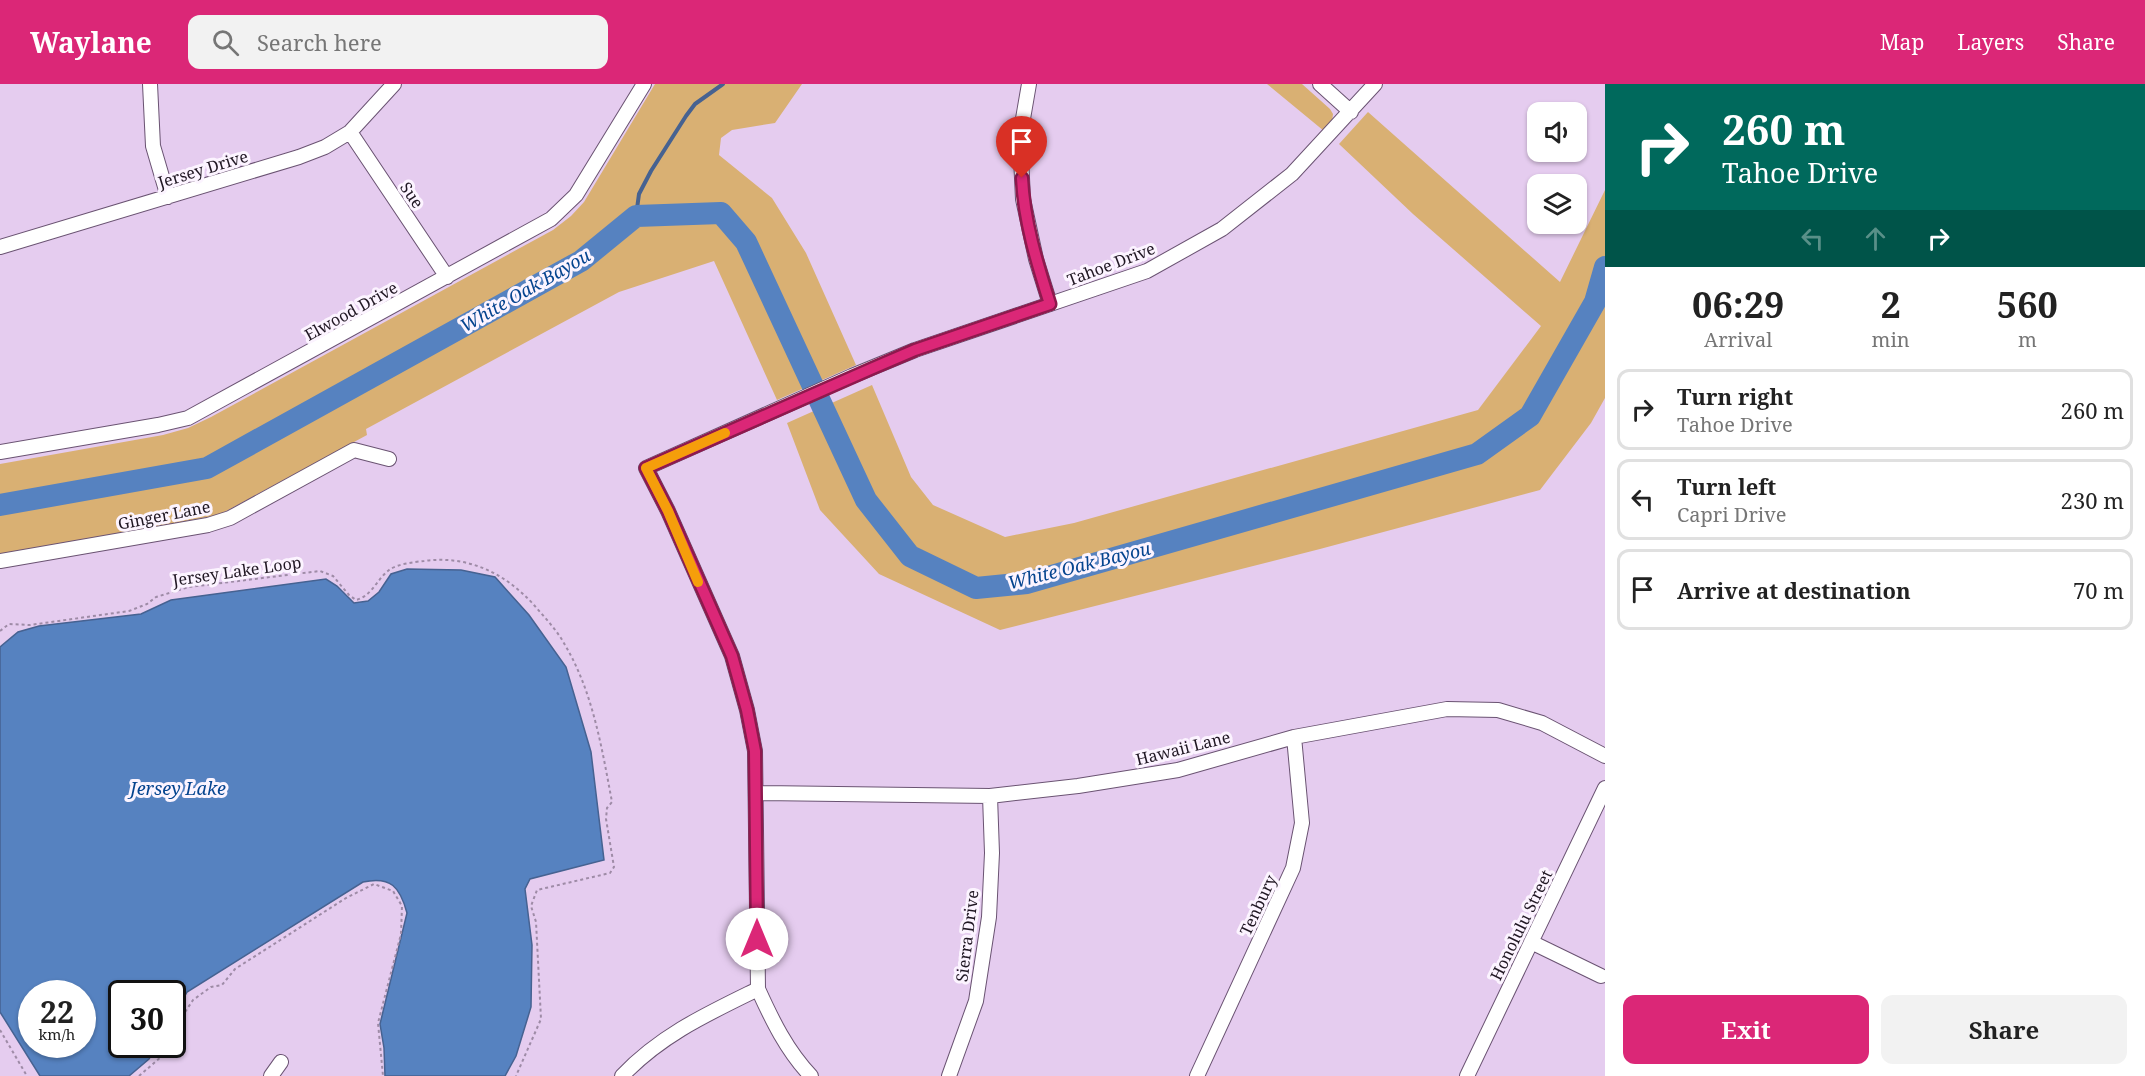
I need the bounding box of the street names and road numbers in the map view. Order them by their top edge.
street label: Jersey Drive [154,145,251,193]
street label: Sue [395,177,429,213]
street label: Tahoe Drive [1064,237,1158,291]
street label: Elwood Drive [301,276,401,346]
street label: Ginger Lane [116,495,212,535]
street label: Jersey Lake Loop [170,551,303,591]
street label: Hawaii Lane [1133,726,1233,770]
street label: Honolulu Street [1485,866,1557,984]
street label: Tenbury [1234,870,1282,939]
street label: Sierra Drive [950,889,984,983]

